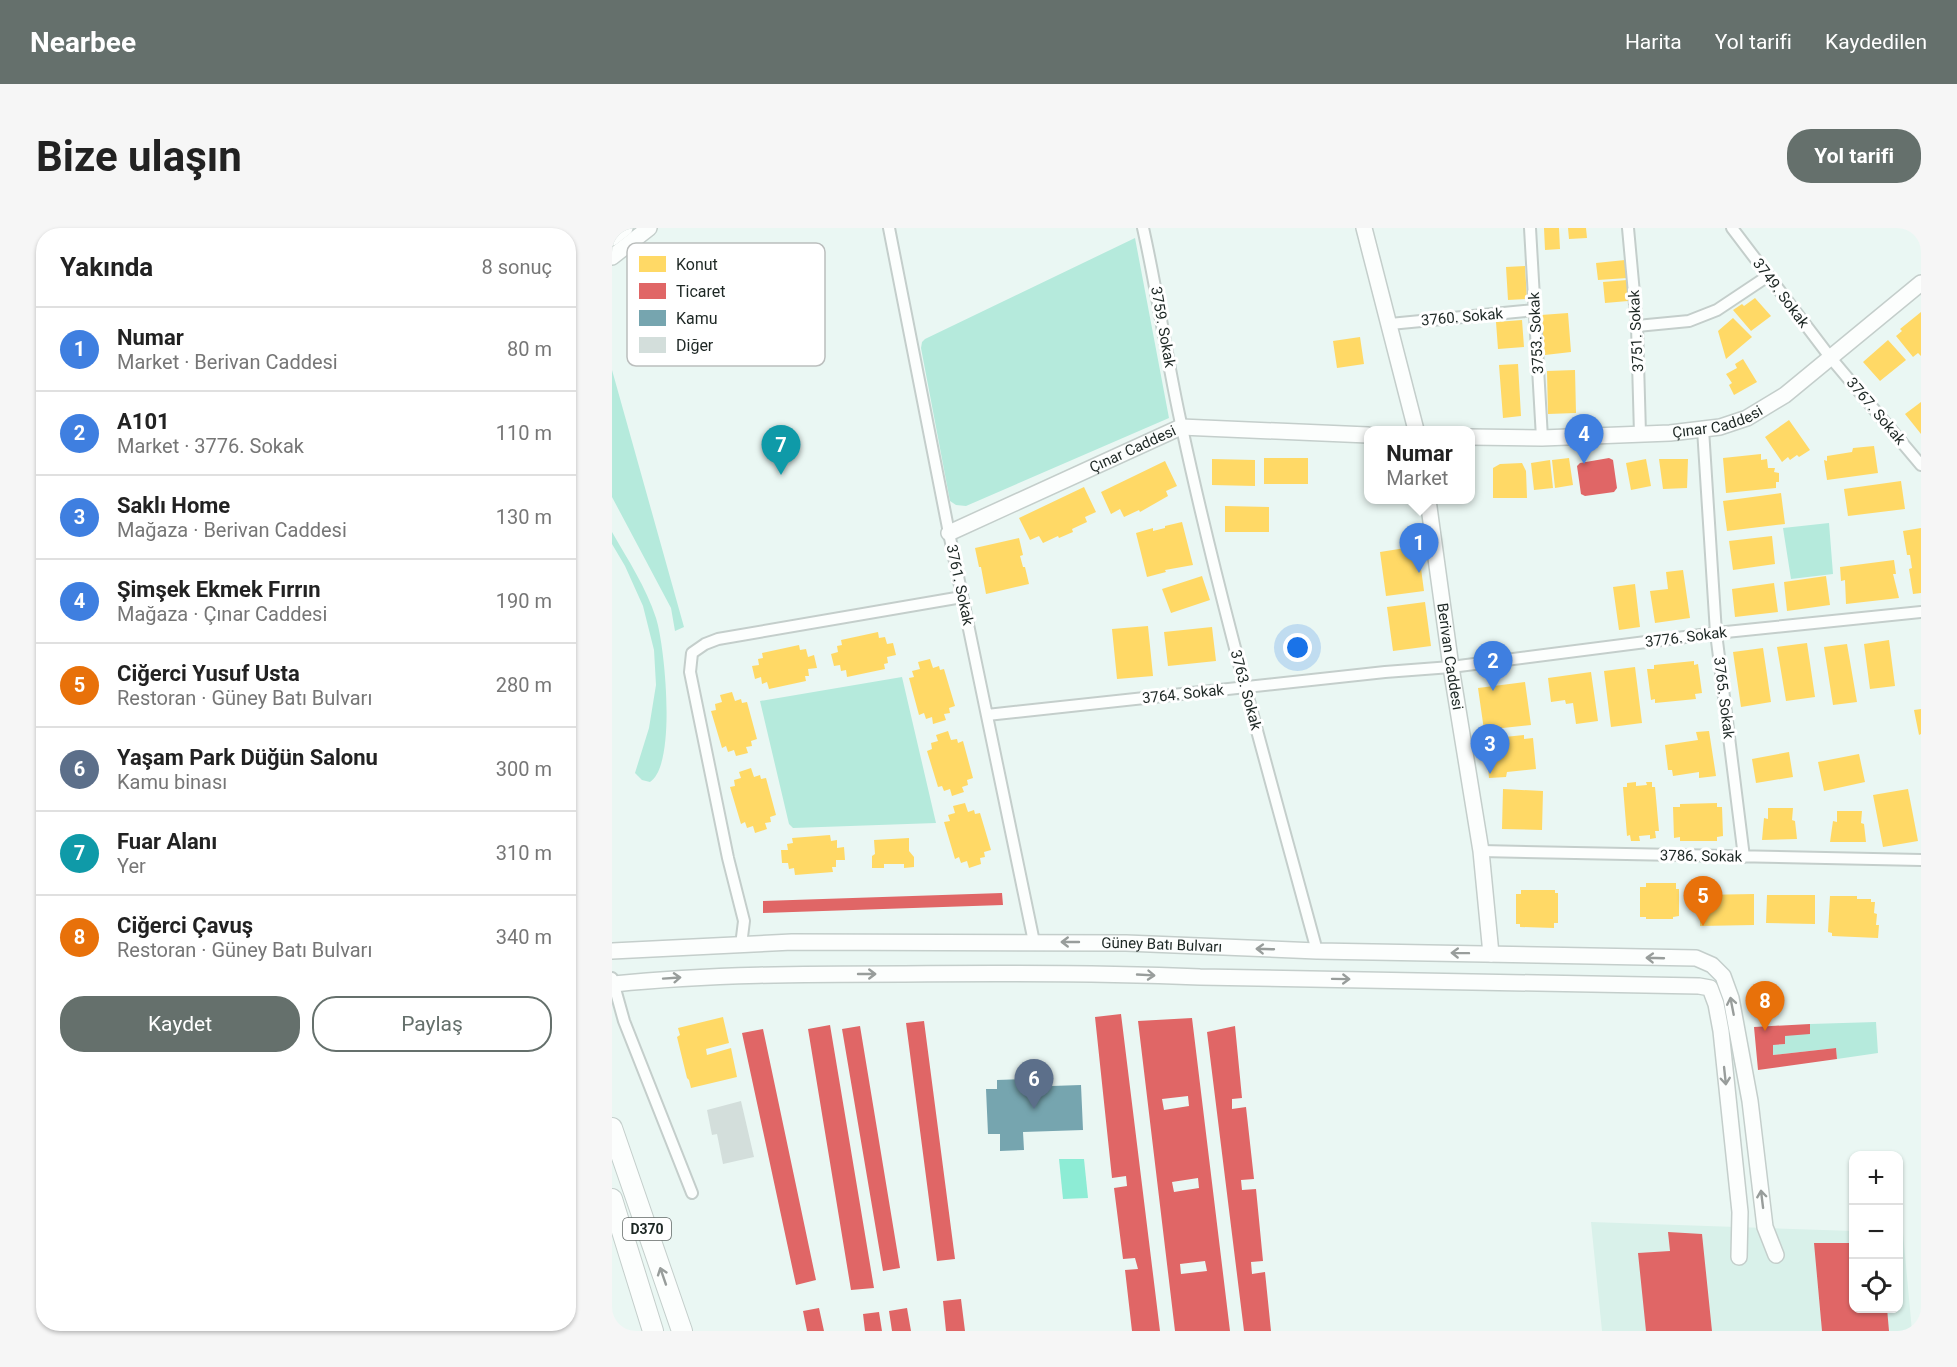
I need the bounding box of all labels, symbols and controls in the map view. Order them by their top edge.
text: Nearbee [30,26,136,59]
text: Harita [1625,30,1682,54]
text: Yol tarifi [1715,30,1792,54]
text: Kaydedilen [1825,30,1927,54]
button: Yol tarifi [1787,129,1921,183]
text: Bize ulaşın [36,132,242,181]
legend [627,243,825,366]
text: Yakında [60,252,153,282]
text: 8 sonuç [482,255,552,279]
text: Konut [676,255,718,274]
street label: 3749. Sokak [1749,255,1813,332]
text: Ticaret [676,282,726,301]
street label: 3759. Sokak [1147,285,1179,369]
street label: 3751. Sokak [1625,289,1647,373]
street label: 3753. Sokak [1525,291,1547,375]
street label: 3760. Sokak [1420,304,1504,330]
text: Kamu [676,309,718,328]
text: Numar [117,325,184,350]
text: Diğer [676,336,714,355]
text: 1 [74,337,85,361]
text: 80 m [507,337,552,361]
text: Market · Berivan Caddesi [117,350,338,374]
street label: 3767. Sokak [1843,374,1910,449]
street label: Çınar Caddesi [1671,402,1766,442]
text: A101 [117,409,170,434]
pin: 4 [1564,414,1604,464]
text: 2 [74,421,85,445]
text: 110 m [496,421,552,445]
street label: Çınar Caddesi [1087,422,1179,477]
pin: 7 [762,426,800,475]
popup [1364,426,1475,504]
text: Market · 3776. Sokak [117,434,304,458]
text: Numar [1386,441,1453,466]
text: Market [1386,466,1448,490]
text: Saklı Home [117,493,230,518]
text: 3 [74,505,85,529]
text: 130 m [496,505,552,529]
text: Mağaza · Berivan Caddesi [117,518,347,542]
pin: 1 [1400,524,1438,573]
street label: 3761. Sokak [943,543,977,627]
text: Şimşek Ekmek Fırrın [117,577,321,602]
text: 4 [74,589,85,613]
text: 190 m [496,589,552,613]
text: Mağaza · Çınar Caddesi [117,602,327,626]
street label: Berivan Caddesi [1433,602,1467,711]
street label: 3776. Sokak [1644,623,1728,651]
your location [1283,633,1312,662]
pin: 2 [1474,642,1512,691]
street label: 3763. Sokak [1227,648,1265,732]
street label: 3765. Sokak [1710,656,1738,740]
text: Ciğerci Yusuf Usta [117,661,300,686]
text: 5 [74,673,85,697]
text: 280 m [496,673,552,697]
street label: 3764. Sokak [1141,681,1225,707]
text: Restoran · Güney Batı Bulvarı [117,686,372,710]
pin: 3 [1470,724,1510,774]
text: Yaşam Park Düğün Salonu [117,745,378,770]
text: 6 [74,757,85,781]
text: 300 m [496,757,552,781]
text: Kamu binası [117,770,227,794]
text: Fuar Alanı [117,829,217,854]
text: 7 [74,841,85,865]
text: 310 m [496,841,552,865]
street label: 3786. Sokak [1660,846,1743,866]
text: Yer [117,854,146,878]
pin: 5 [1684,876,1722,926]
text: Ciğerci Çavuş [117,913,253,938]
text: 8 [74,925,85,949]
text: 340 m [496,925,552,949]
street label: Güney Batı Bulvarı [1101,934,1222,956]
one-way arrow [1060,936,1080,948]
text: Restoran · Güney Batı Bulvarı [117,938,372,962]
one-way arrow [1255,943,1275,954]
one-way arrow [1450,948,1470,959]
one-way arrow [1645,953,1665,964]
one-way arrow [856,968,876,980]
one-way arrow [1135,969,1155,980]
one-way arrow [661,973,681,984]
one-way arrow [1330,974,1350,985]
pin: 8 [1746,982,1784,1031]
button: Kaydet [60,996,300,1052]
button: Paylaş [312,996,552,1052]
one-way arrow [1726,997,1737,1017]
pin: 6 [1014,1060,1054,1109]
one-way arrow [1720,1065,1731,1085]
map controls [1849,1151,1903,1313]
button: + [1849,1151,1903,1205]
one-way arrow [1756,1189,1767,1209]
button: − [1849,1205,1903,1259]
road number: D370 [623,1218,671,1240]
button: locate [1849,1259,1903,1313]
one-way arrow [656,1267,667,1286]

